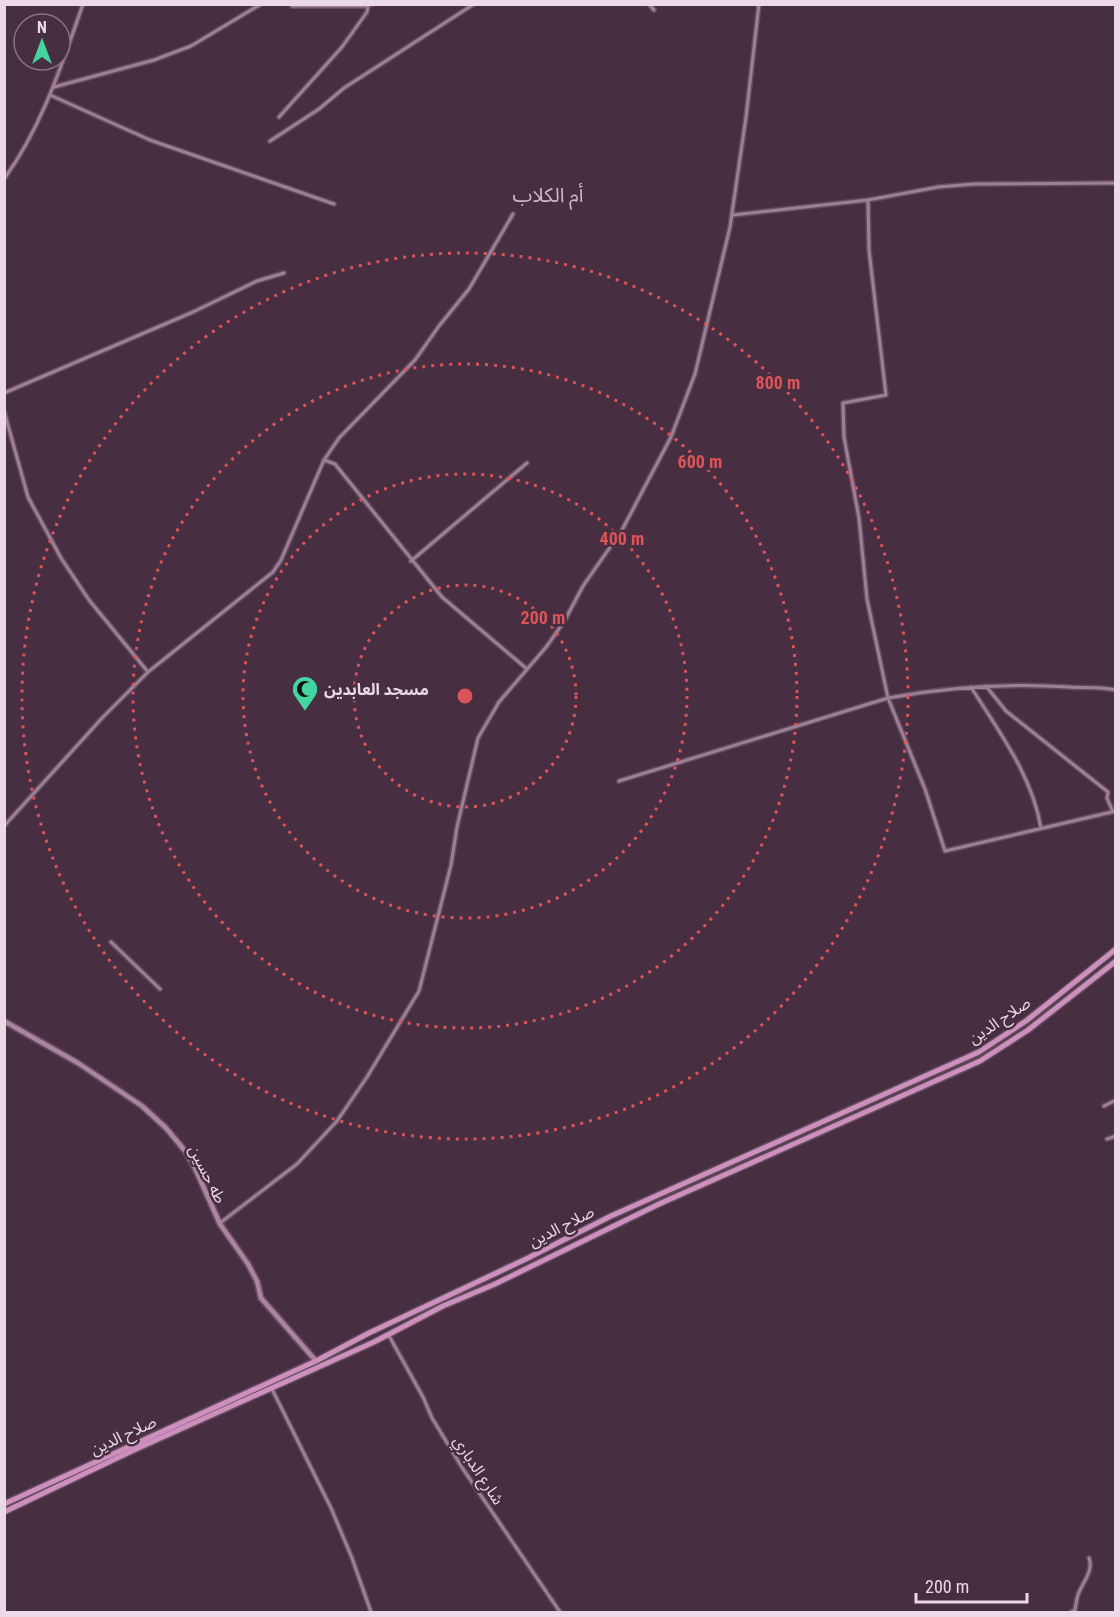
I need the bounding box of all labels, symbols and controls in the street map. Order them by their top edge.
north arrow [12,12,72,72]
text: N [37,18,47,37]
district label: أم الكلاب [513,183,583,210]
text: 800 m [756,372,800,393]
text: 600 m [678,451,722,472]
text: 400 m [600,528,644,549]
text: 200 m [521,607,565,628]
mosque icon: مسجد العابدين [290,674,320,712]
place label: مسجد العابدين [324,680,429,699]
centre of rings [455,686,475,706]
street label: صلاح الدين [965,993,1036,1051]
street label: طه حسين [185,1142,230,1207]
street label: صلاح الدين [525,1202,598,1254]
street label: صلاح الدين [87,1412,161,1462]
street label: شارع الدباري [447,1432,508,1510]
scale bar [916,1566,1027,1604]
text: 200 m [925,1576,969,1597]

